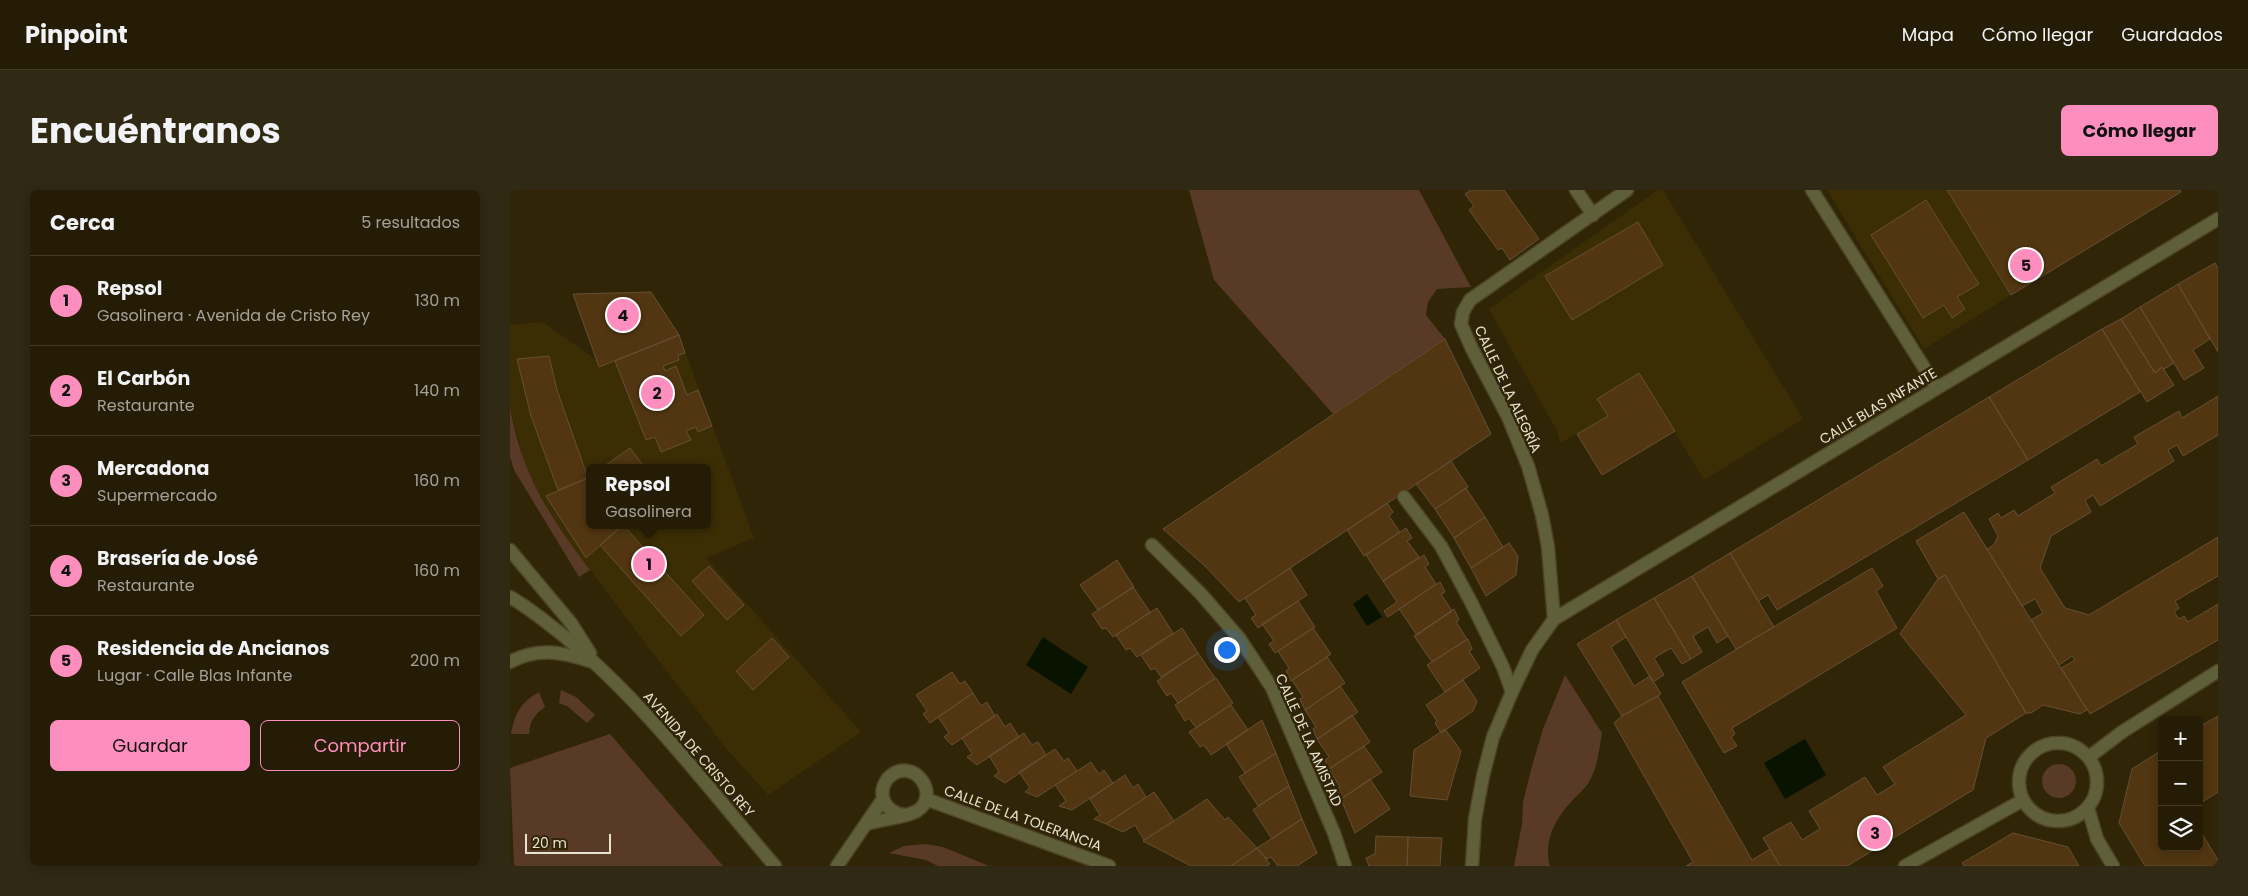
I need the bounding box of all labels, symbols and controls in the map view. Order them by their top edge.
text: Pinpoint [25,18,128,51]
text: Mapa [1902,22,1954,47]
text: Cómo llegar [1982,22,2093,47]
text: Guardados [2121,22,2223,47]
button: Cómo llegar [2061,105,2218,156]
text: Encuéntranos [30,106,281,155]
text: Cerca [50,208,115,237]
text: 5 resultados [361,211,460,234]
pin: 5 [2010,246,2042,284]
text: Repsol [97,275,162,302]
text: 1 [63,289,69,312]
text: 130 m [415,289,460,312]
pin: 4 [607,296,639,334]
text: Gasolinera · Avenida de Cristo Rey [97,304,370,327]
street label: CALLE DE LA ALEGRÍA [1470,322,1546,456]
street label: CALLE BLAS INFANTE [1816,363,1940,449]
text: El Carbón [97,365,190,392]
pin: 2 [641,374,673,412]
text: 2 [61,379,71,402]
text: 140 m [414,379,460,402]
text: Restaurante [97,394,195,417]
text: Mercadona [97,455,209,482]
popup [586,464,711,529]
text: 3 [61,469,71,492]
text: 160 m [414,469,460,492]
text: Repsol [605,471,670,498]
text: Supermercado [97,484,217,507]
text: Gasolinera [605,500,692,523]
text: Brasería de José [97,545,258,572]
pin: 1 [633,545,665,583]
text: 4 [61,559,71,582]
text: 160 m [414,559,460,582]
text: Restaurante [97,574,195,597]
text: Residencia de Ancianos [97,635,330,662]
your location [1214,637,1240,663]
text: 5 [61,649,71,672]
text: 200 m [410,649,460,672]
text: Lugar · Calle Blas Infante [97,664,292,687]
street label: CALLE DE LA AMISTAD [1271,670,1347,810]
street label: AVENIDA DE CRISTO REY [639,687,759,821]
map controls [2158,716,2203,851]
button: + [2158,716,2203,761]
button: Guardar [50,720,250,771]
button: Compartir [260,720,460,771]
button: − [2158,761,2203,806]
street label: CALLE DE LA TOLERANCIA [941,780,1105,856]
button: layers [2158,806,2203,851]
pin: 3 [1859,814,1891,852]
scale bar [525,831,611,854]
text: 20 m [532,833,567,853]

